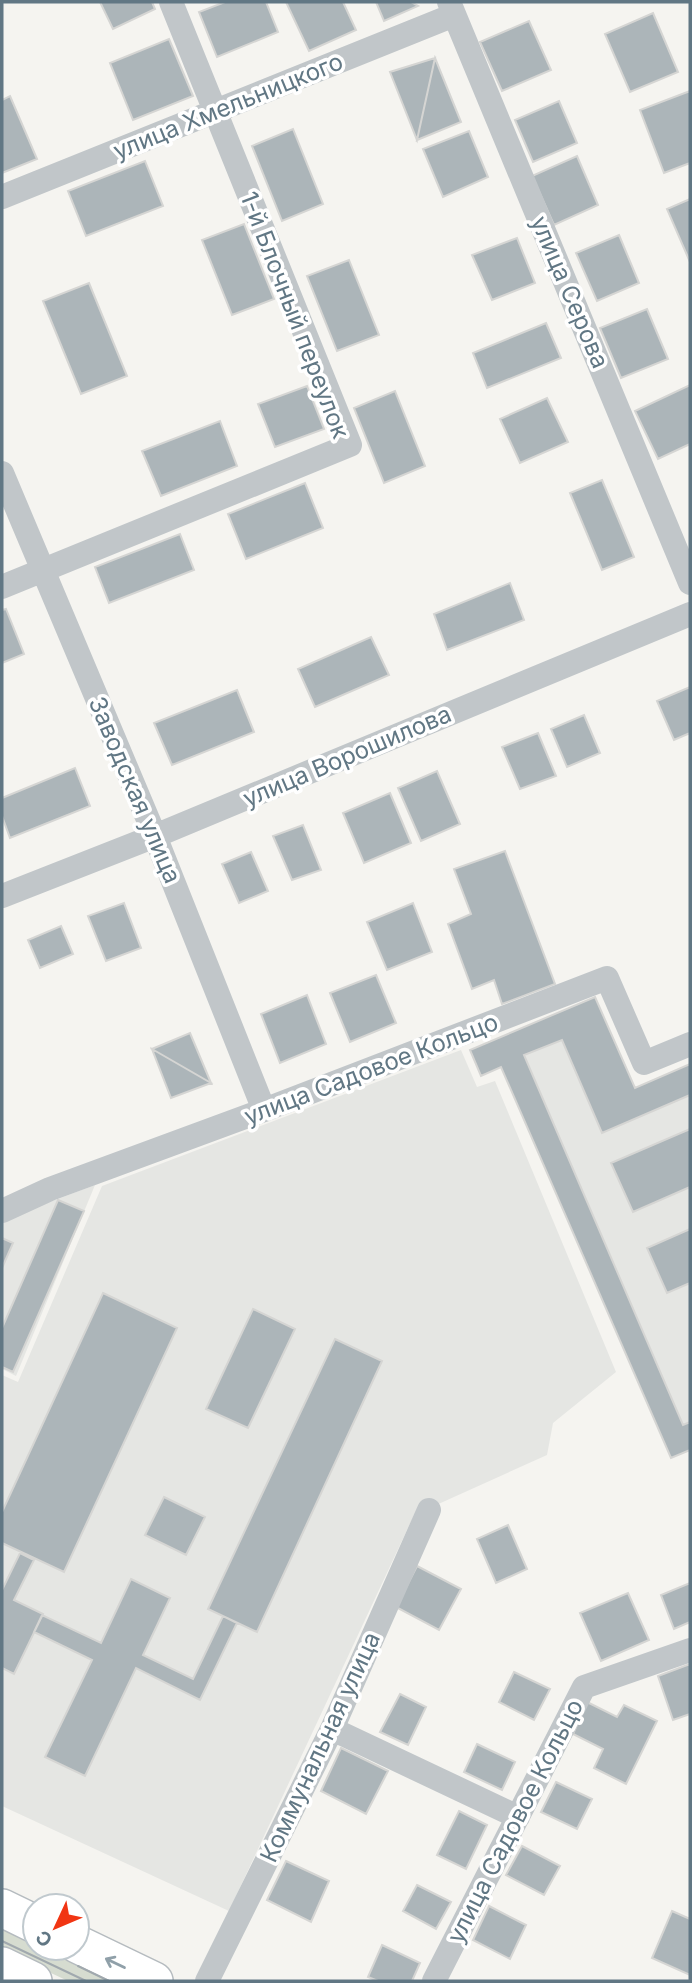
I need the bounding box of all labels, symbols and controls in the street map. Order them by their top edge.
street label: улица Хмельницкого [109,47,347,165]
street label: 1-й Блочный переулок [234,187,356,443]
street label: улица Серова [525,211,615,373]
street label: Заводская улица [83,692,187,888]
street label: улица Ворошилова [239,699,455,813]
street label: улица Садовое Кольцо [240,1007,502,1131]
street label: Коммунальная улица [254,1627,386,1867]
street label: улица Садовое Кольцо [441,1694,589,1948]
north arrow [21,1892,91,1962]
text: С [31,1925,57,1952]
one-way arrow [105,1955,126,1969]

